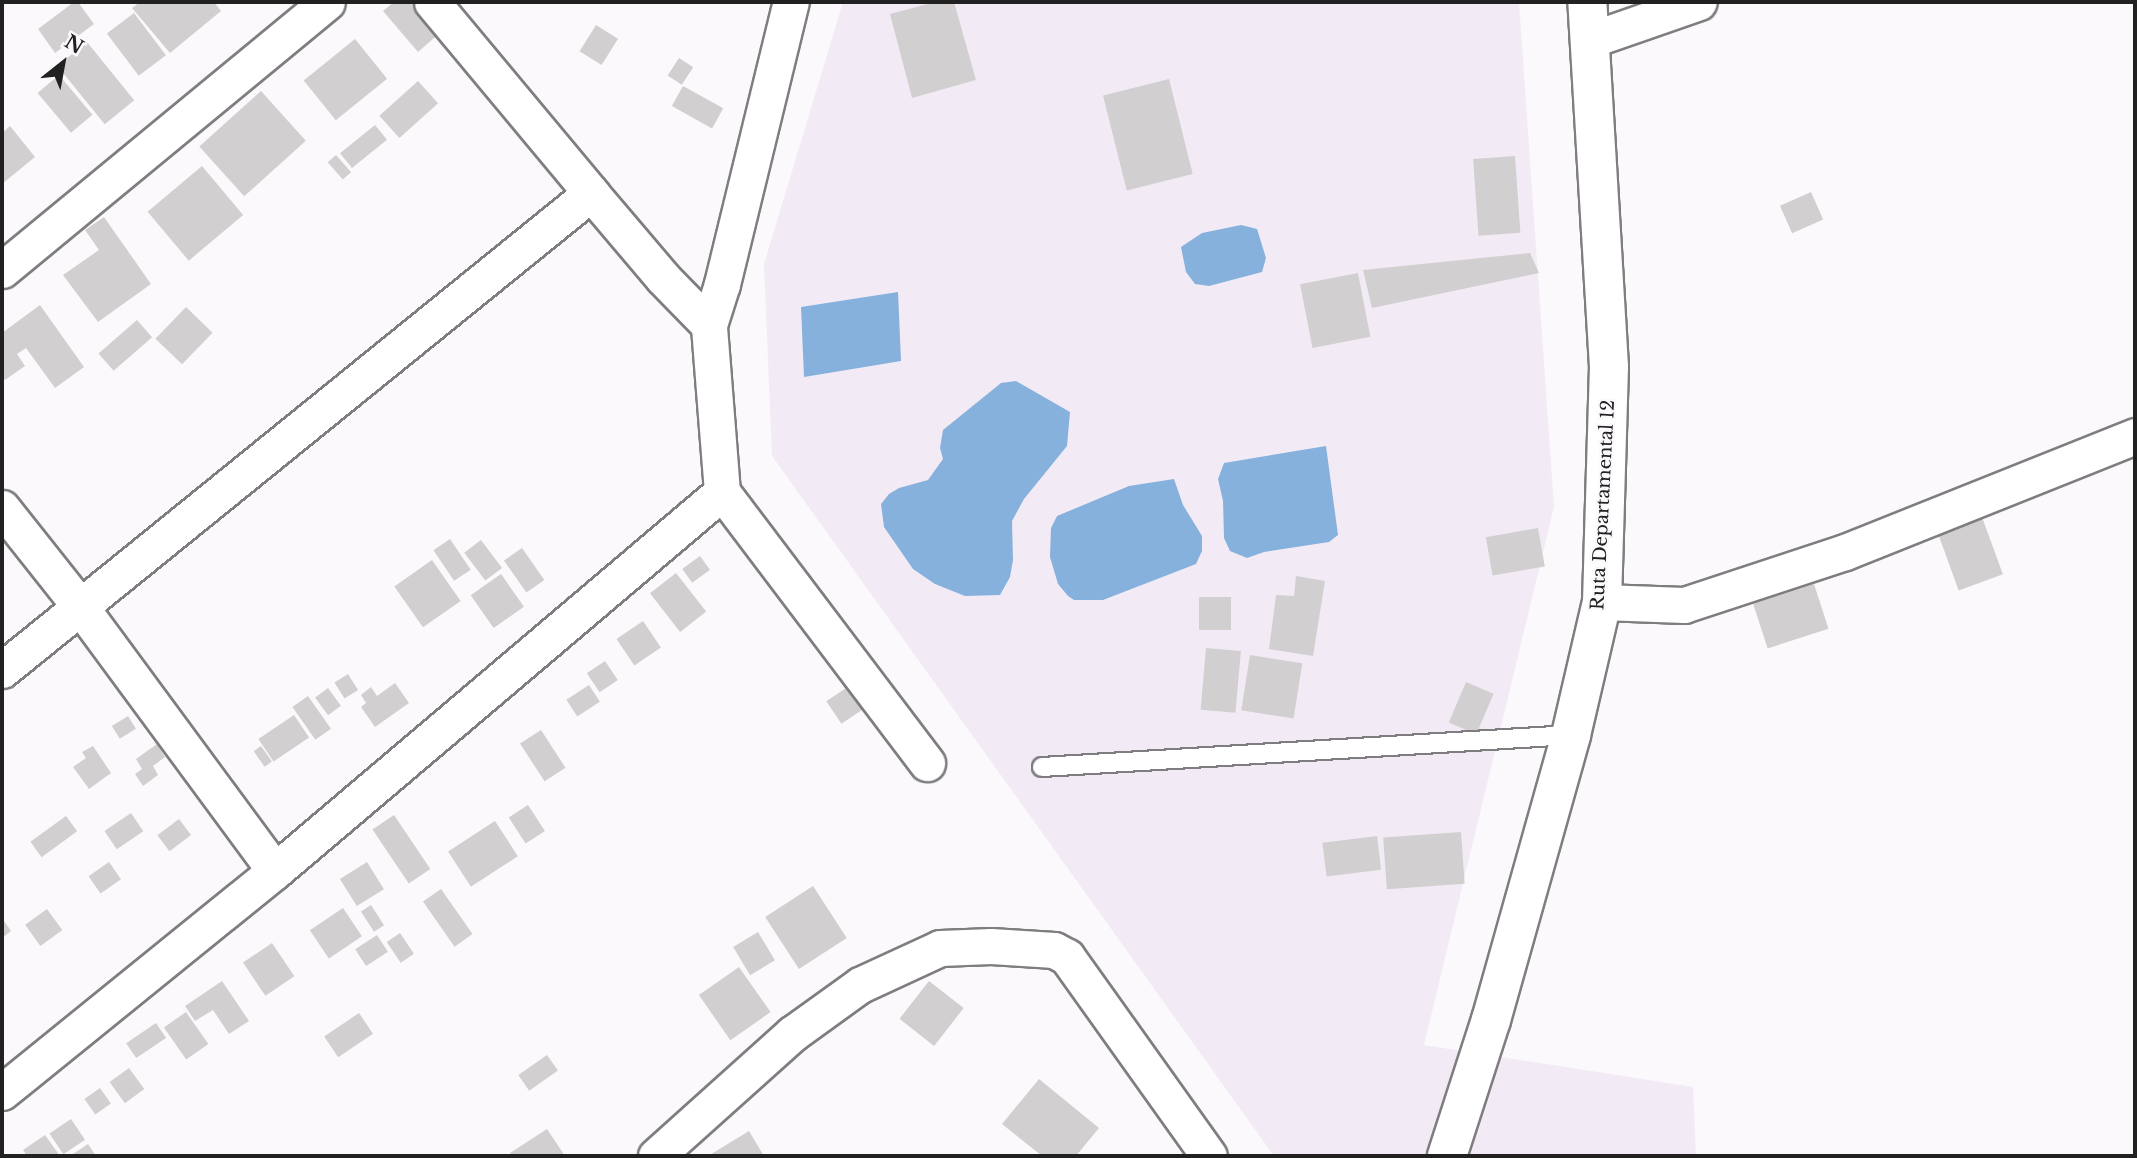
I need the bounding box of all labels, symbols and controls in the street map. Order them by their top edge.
north arrow [28,28,98,98]
text: N [60,30,88,59]
street label: Ruta Departamental 12 [1587,399,1619,611]

